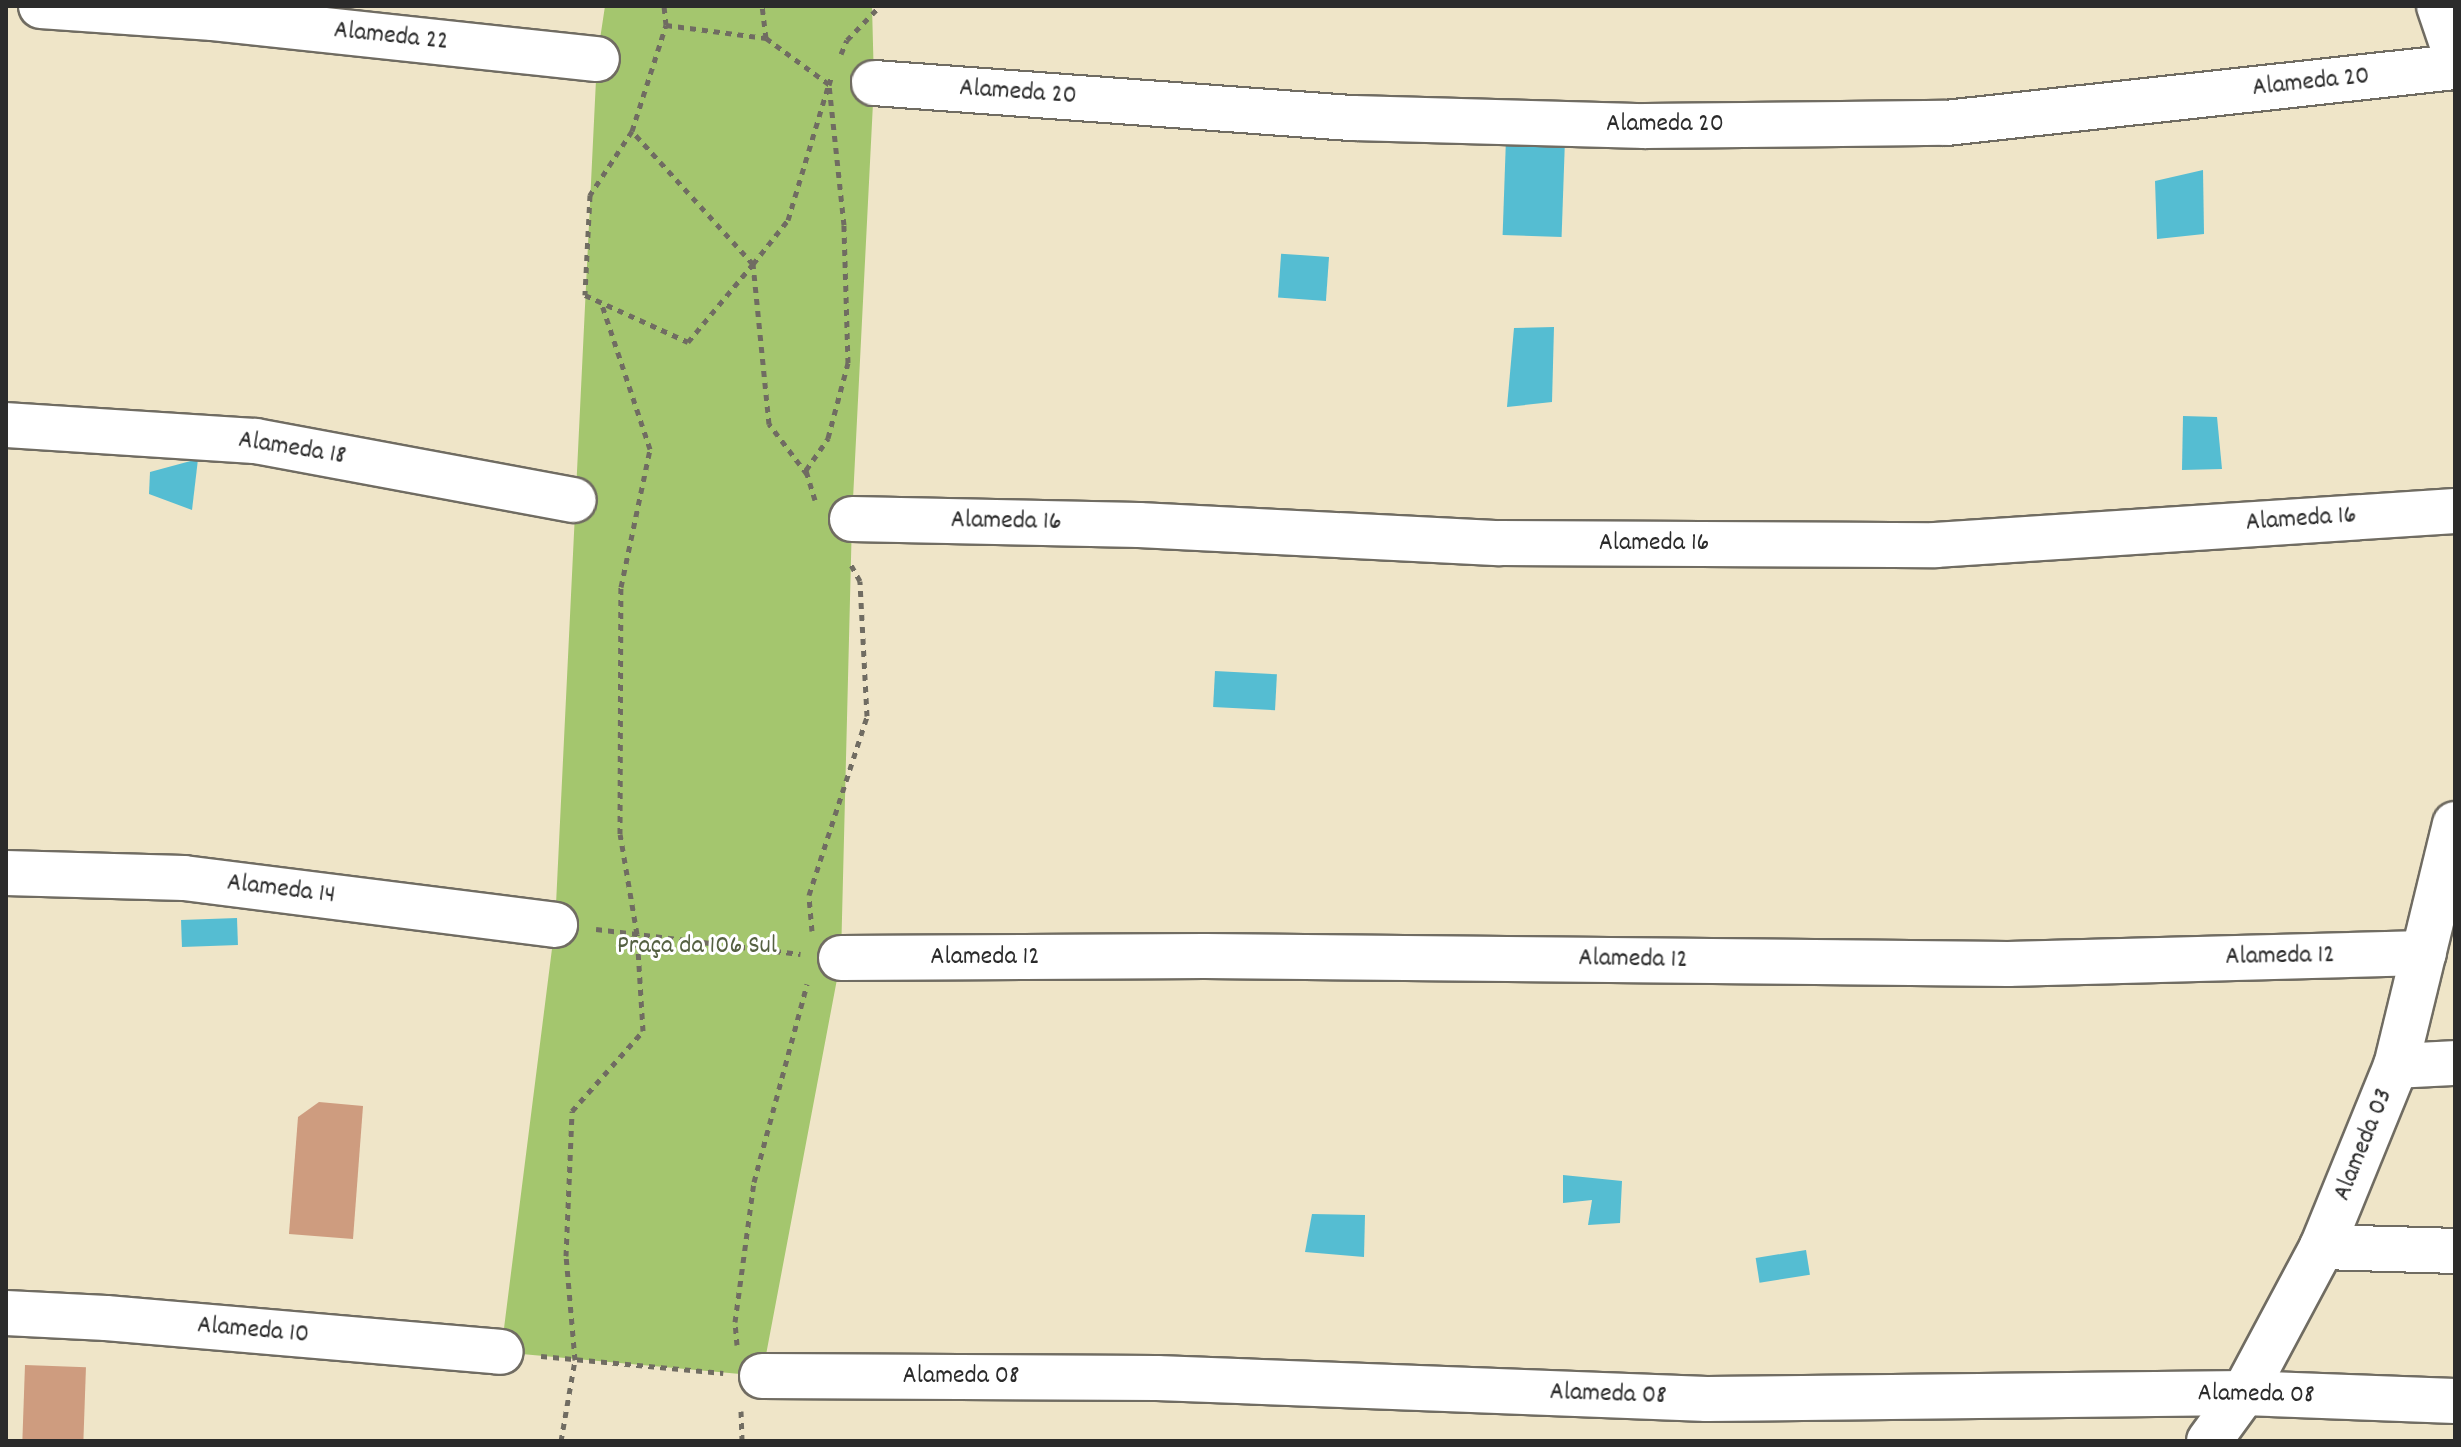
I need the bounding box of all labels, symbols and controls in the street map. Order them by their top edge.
street label: Alameda 22 [332,15,450,59]
street label: Alameda 20 [2251,61,2371,105]
street label: Alameda 20 [958,73,1078,113]
street label: Alameda 20 [1606,109,1724,141]
street label: Alameda 18 [236,425,348,473]
street label: Alameda 16 [2245,501,2357,539]
street label: Alameda 16 [950,505,1062,539]
street label: Alameda 16 [1599,528,1709,560]
street label: Alameda 14 [225,868,337,912]
park label: Praça da 106 Sul [617,931,777,963]
street label: Alameda 12 [2225,940,2335,974]
street label: Alameda 12 [930,942,1040,974]
street label: Alameda 12 [1578,943,1688,977]
street label: Alameda 03 [2327,1084,2401,1206]
street label: Alameda 10 [196,1311,310,1351]
street label: Alameda 08 [903,1361,1019,1393]
street label: Alameda 08 [1549,1377,1667,1413]
street label: Alameda 08 [2197,1378,2315,1412]

